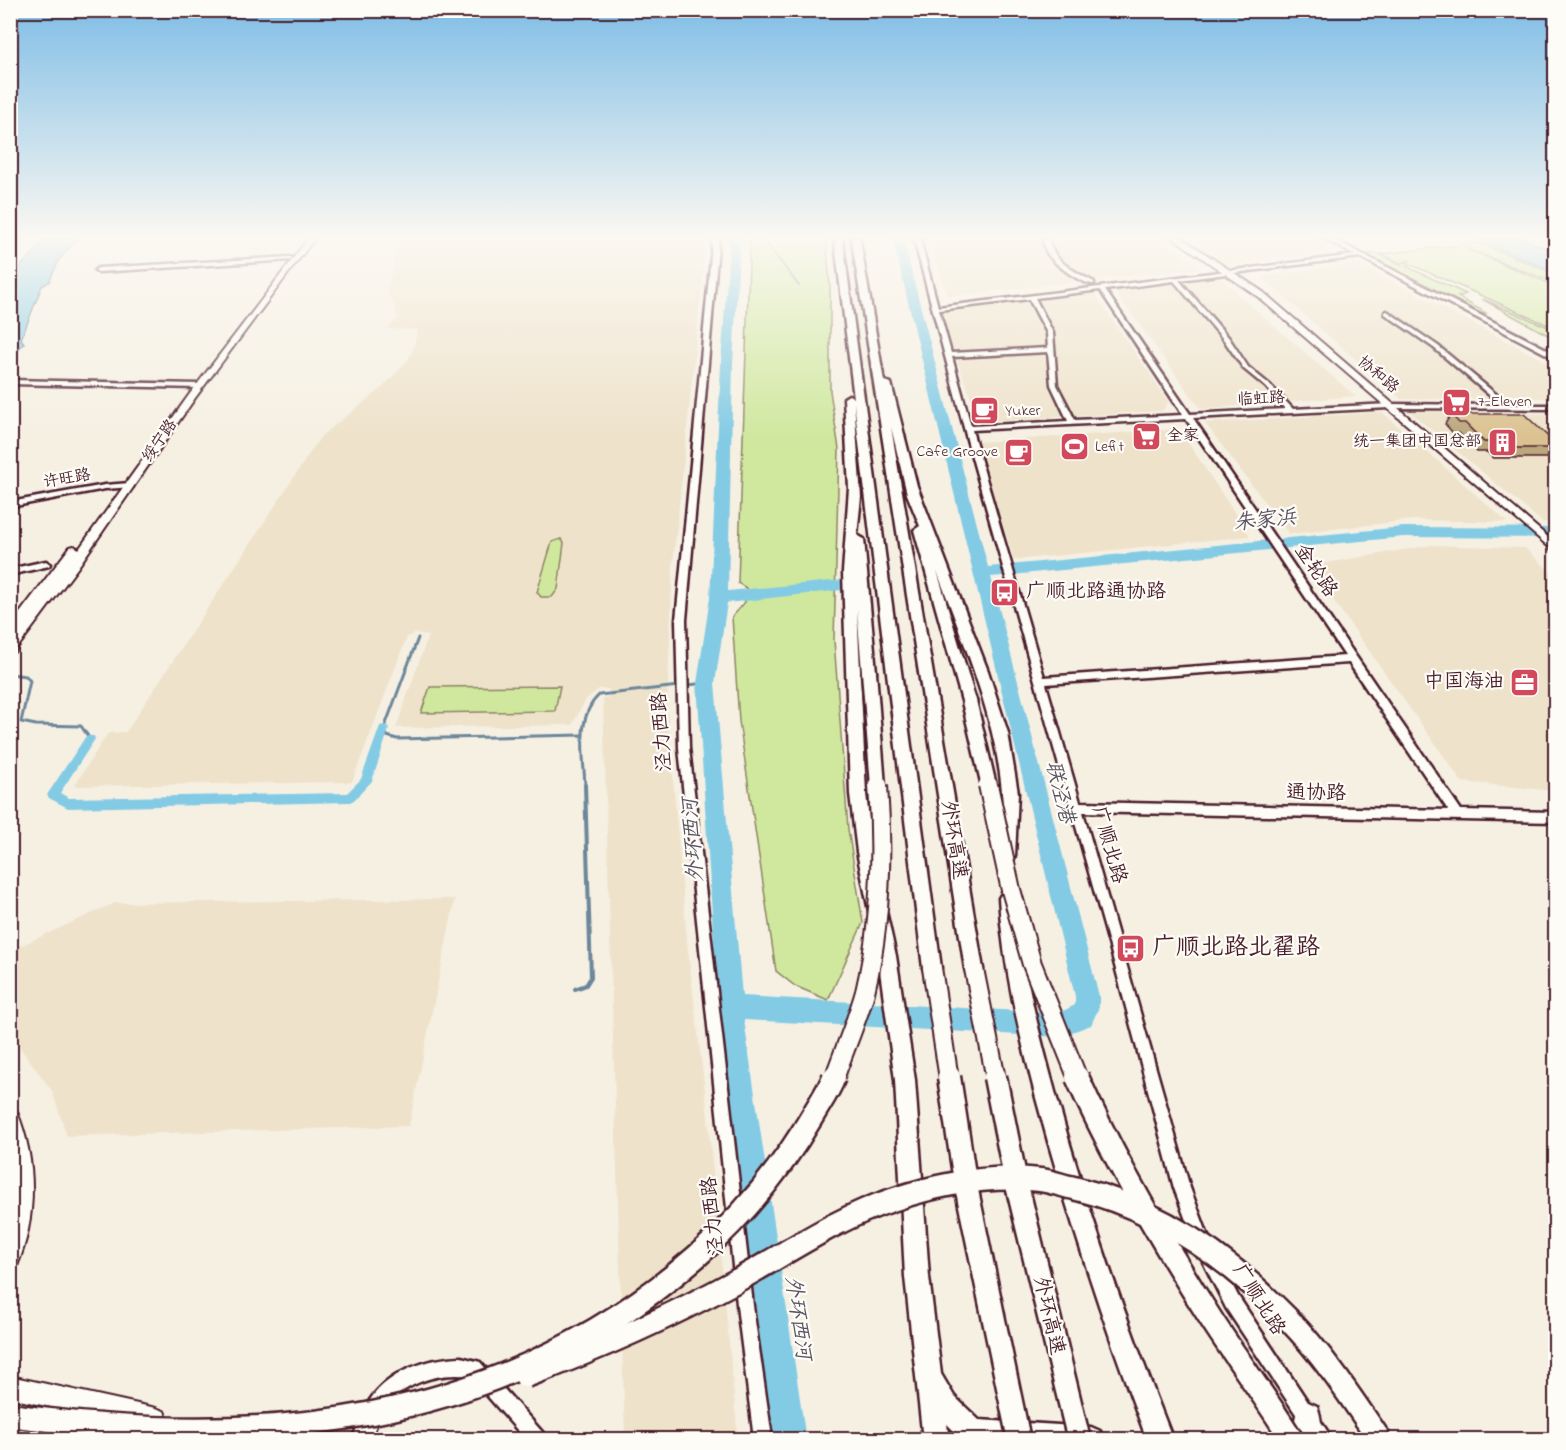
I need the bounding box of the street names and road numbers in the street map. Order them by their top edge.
street label: 协和路 [1352,350,1404,400]
street label: 临虹路 [1236,386,1286,412]
street label: 绥宁路 [136,414,184,468]
street label: 许旺路 [41,463,93,495]
street label: 金轮路 [1286,538,1344,605]
street label: 泾力西路 [646,690,680,773]
street label: 通协路 [1286,779,1347,809]
street label: 外环高速 [932,798,974,882]
street label: 广顺北路 [1083,803,1133,888]
street label: 泾力西路 [695,1174,733,1257]
street label: 广顺北路 [1225,1258,1292,1342]
street label: 外环高速 [1025,1274,1071,1358]

